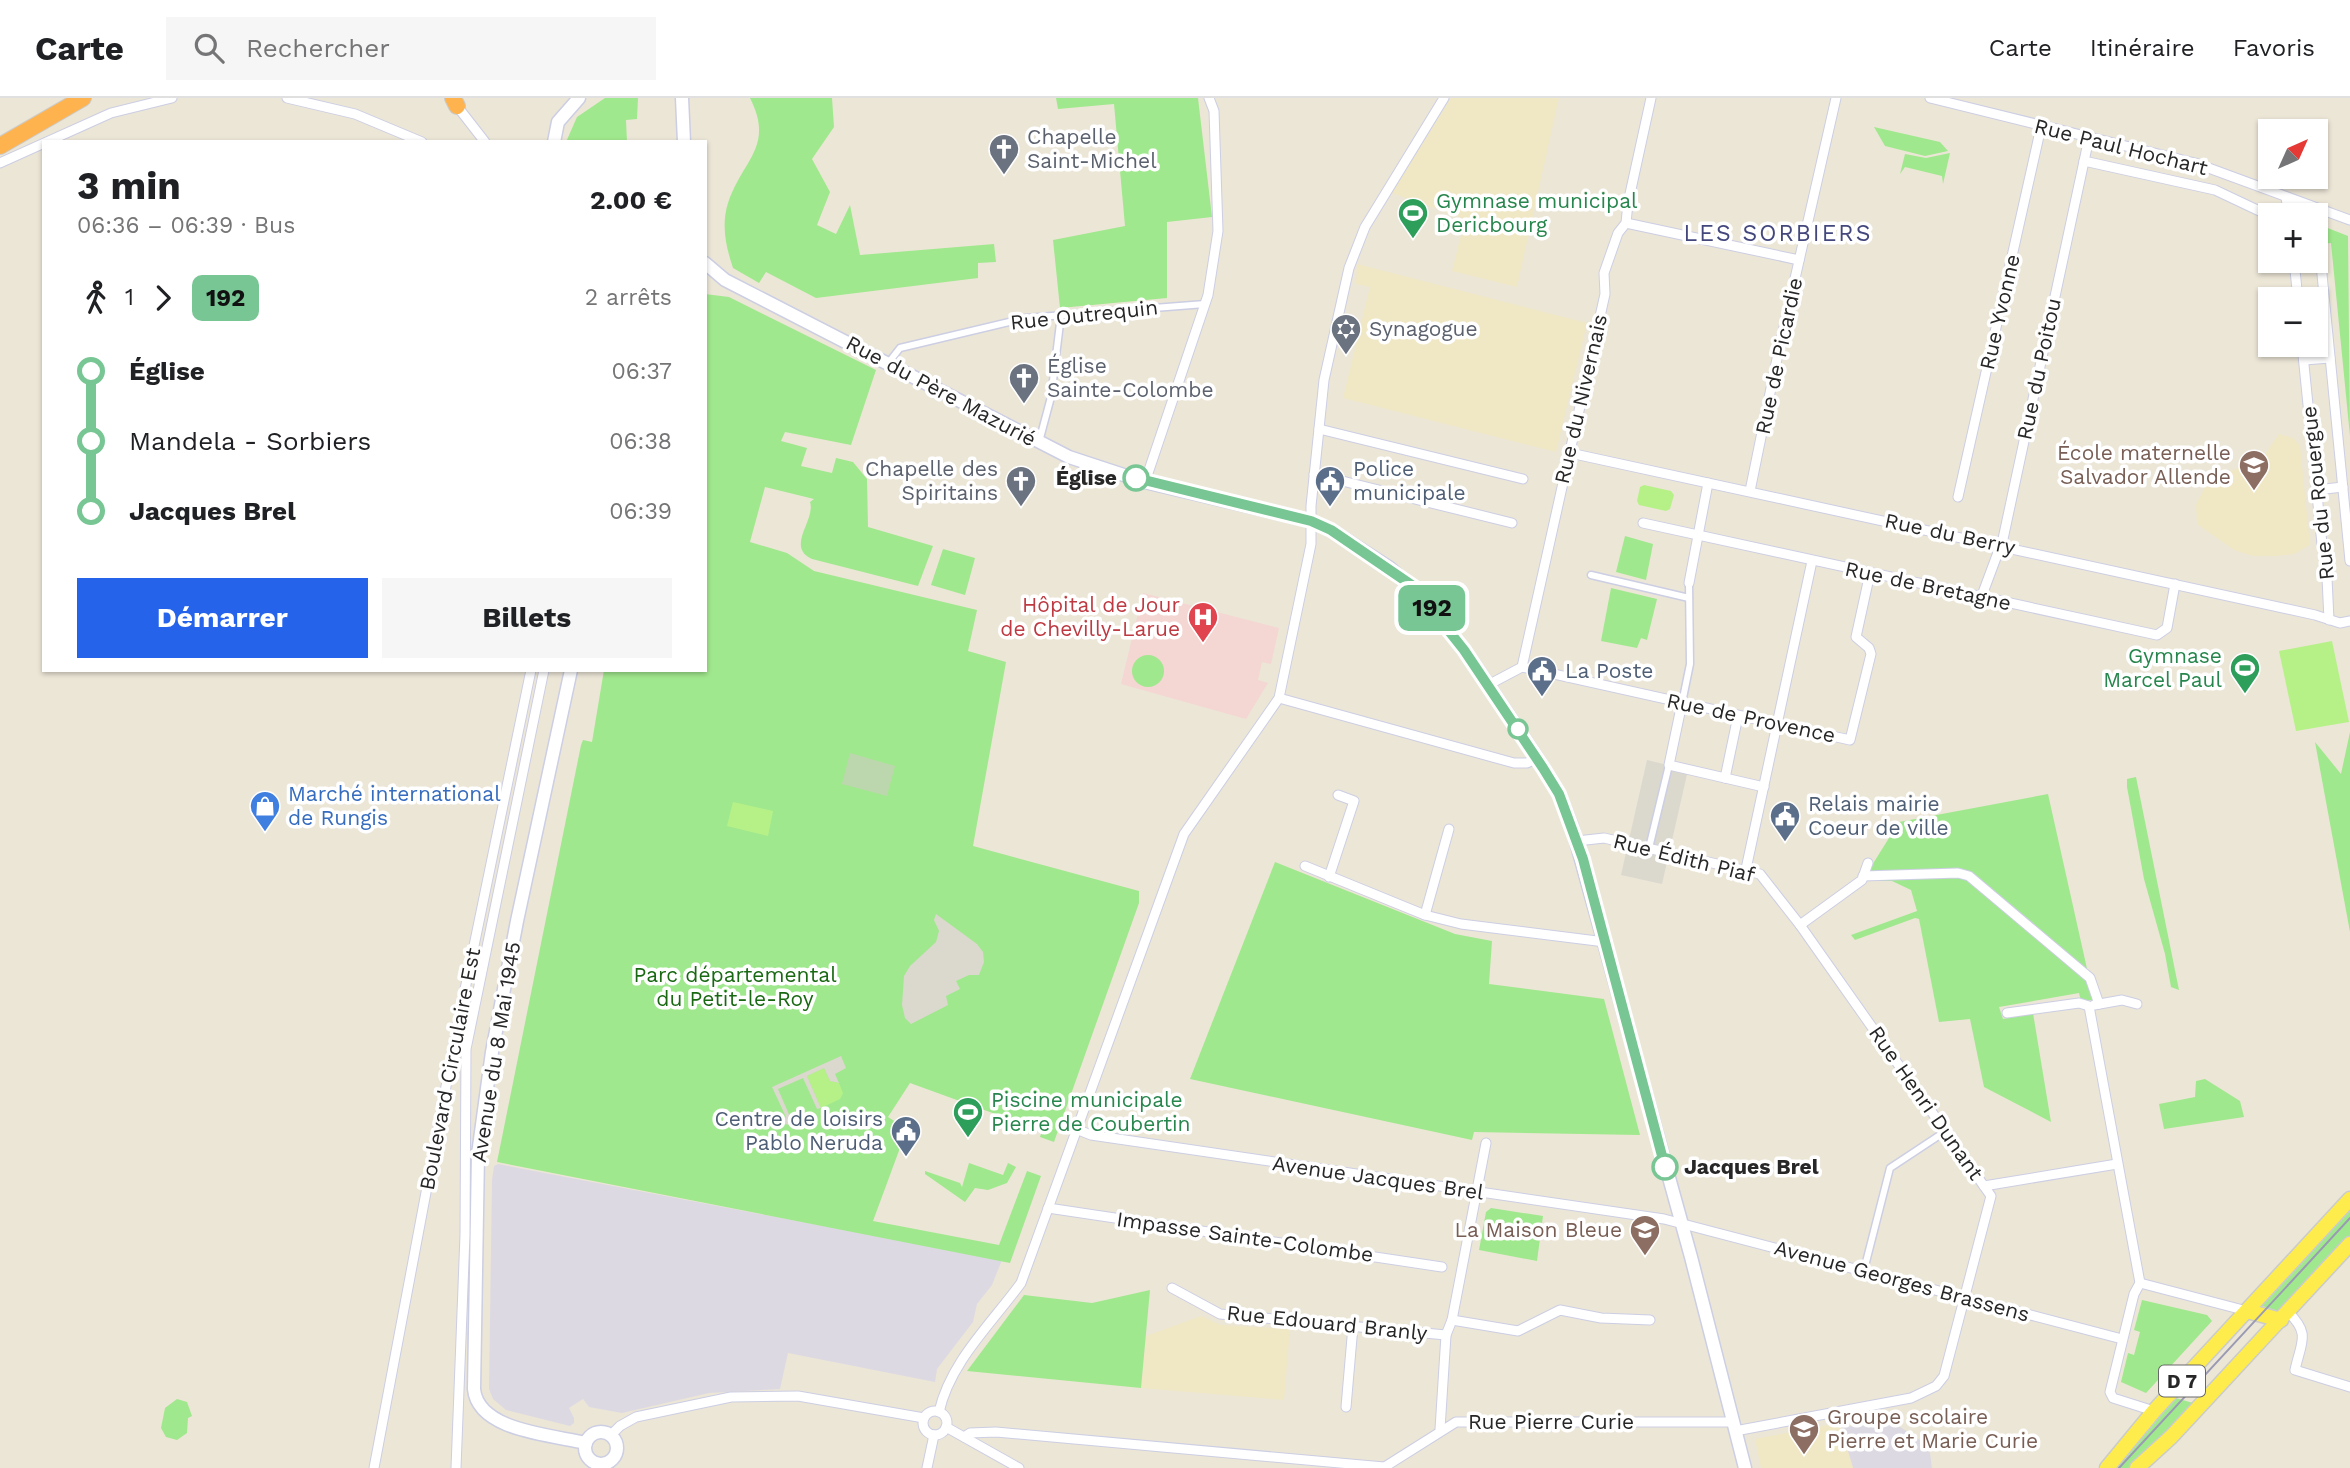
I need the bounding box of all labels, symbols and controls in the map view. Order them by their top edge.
search box [166,17,656,80]
text: Carte [35,29,124,68]
icon: search [190,29,228,67]
text: Rechercher [246,33,390,63]
text: Carte [1989,34,2052,62]
text: Itinéraire [2090,34,2195,62]
text: Favoris [2233,34,2315,62]
street label: Rue Paul Hochart [2032,113,2211,180]
north arrow [2258,119,2328,189]
map controls [2258,119,2328,357]
place label: Chapelle Saint-Michel [1027,124,1157,173]
church icon: Chapelle Saint-Michel [987,132,1021,176]
text: 3 min [77,164,181,208]
text: 2.00 € [590,185,672,215]
place label: Gymnase municipal Dericbourg [1436,188,1638,237]
sports icon: Gymnase municipal Dericbourg [1396,196,1430,240]
button: + [2258,203,2328,273]
text: 06:36 – 06:39 · Bus [77,212,295,239]
district label: LES SORBIERS [1684,220,1872,247]
street label: Rue Yvonne [1974,252,2025,372]
street label: Rue de Picardie [1750,275,1807,437]
icon: walk [77,279,115,317]
icon: forward [144,279,182,317]
text: 1 [125,284,134,311]
text: 192 [206,284,245,312]
text: 2 arrêts [585,284,672,311]
button: − [2258,287,2328,357]
street label: Rue Outrequin [1009,294,1159,335]
street label: Rue du Poitou [2011,296,2066,442]
synagogue icon: Synagogue [1329,312,1363,356]
street label: Rue du Nivernais [1549,312,1612,486]
place label: Synagogue [1369,316,1478,341]
street label: Rue du Père Mazurié [842,330,1041,451]
place label: Église Sainte-Colombe [1047,353,1214,402]
text: Église [129,356,205,386]
text: 06:37 [612,358,672,385]
church icon: Église Sainte-Colombe [1007,361,1041,405]
street label: Rue du Rouergue [2296,405,2339,581]
text: Mandela - Sorbiers [129,426,371,456]
text: 06:38 [609,428,672,455]
place label: École maternelle Salvador Allende [2057,440,2231,489]
school or university icon: École maternelle Salvador Allende [2237,448,2271,492]
place label: Chapelle des Spiritains [865,456,998,505]
place label: Police municipale [1353,456,1466,505]
church icon: Chapelle des Spiritains [1004,464,1038,508]
public building icon: Police municipale [1313,464,1347,508]
place label: Église [1056,465,1117,490]
marker: Église [1123,465,1149,491]
text: Jacques Brel [129,496,296,526]
text: 06:39 [609,498,672,525]
street label: Rue du Berry [1882,507,2018,560]
street label: Rue de Bretagne [1843,556,2013,615]
button: Démarrer [77,578,368,658]
button: Billets [382,578,672,658]
line badge: 192 [1392,585,1472,631]
place label: Hôpital de Jour de Chevilly-Larue [1000,592,1180,641]
text: 192 [1412,594,1452,622]
hospital icon: Hôpital de Jour de Chevilly-Larue [1186,600,1220,644]
place label: Gymnase Marcel Paul [2103,643,2223,692]
sports icon: Gymnase Marcel Paul [2228,651,2262,695]
public building icon: La Poste [1525,654,1559,698]
place label: La Poste [1565,658,1653,683]
street label: Rue de Provence [1664,687,1838,748]
unlabelled marker [1508,719,1528,739]
place label: Marché international de Rungis [288,781,501,830]
shop icon: Marché international de Rungis [248,789,282,833]
place label: Relais mairie Coeur de ville [1808,791,1949,840]
public building icon: Relais mairie Coeur de ville [1768,799,1802,843]
street label: Rue Édith Piaf [1611,828,1758,887]
street label: Avenue du 8 Mai 1945 [466,940,525,1164]
street label: Boulevard Circulaire Est [414,945,485,1192]
park label: Parc départemental du Petit-le-Roy [633,962,837,1011]
street label: Rue Henri Dunant [1864,1021,1989,1185]
place label: Piscine municipale Pierre de Coubertin [991,1087,1191,1136]
sports icon: Piscine municipale Pierre de Coubertin [951,1095,985,1139]
place label: Centre de loisirs Pablo Neruda [714,1106,883,1155]
public building icon: Centre de loisirs Pablo Neruda [889,1114,923,1158]
street label: Avenue Jacques Brel [1271,1150,1486,1205]
marker: Jacques Brel [1652,1154,1678,1180]
place label: Jacques Brel [1684,1154,1819,1179]
street label: Impasse Sainte-Colombe [1115,1206,1375,1267]
school or university icon: La Maison Bleue [1628,1213,1662,1257]
place label: La Maison Bleue [1454,1217,1622,1242]
street label: Avenue Georges Brassens [1772,1234,2032,1327]
street label: Rue Edouard Branly [1225,1300,1429,1345]
road number: D 7 [2159,1366,2205,1396]
place label: Groupe scolaire Pierre et Marie Curie [1827,1404,2038,1453]
street label: Rue Pierre Curie [1468,1409,1634,1434]
school or university icon: Groupe scolaire Pierre et Marie Curie [1787,1412,1821,1456]

